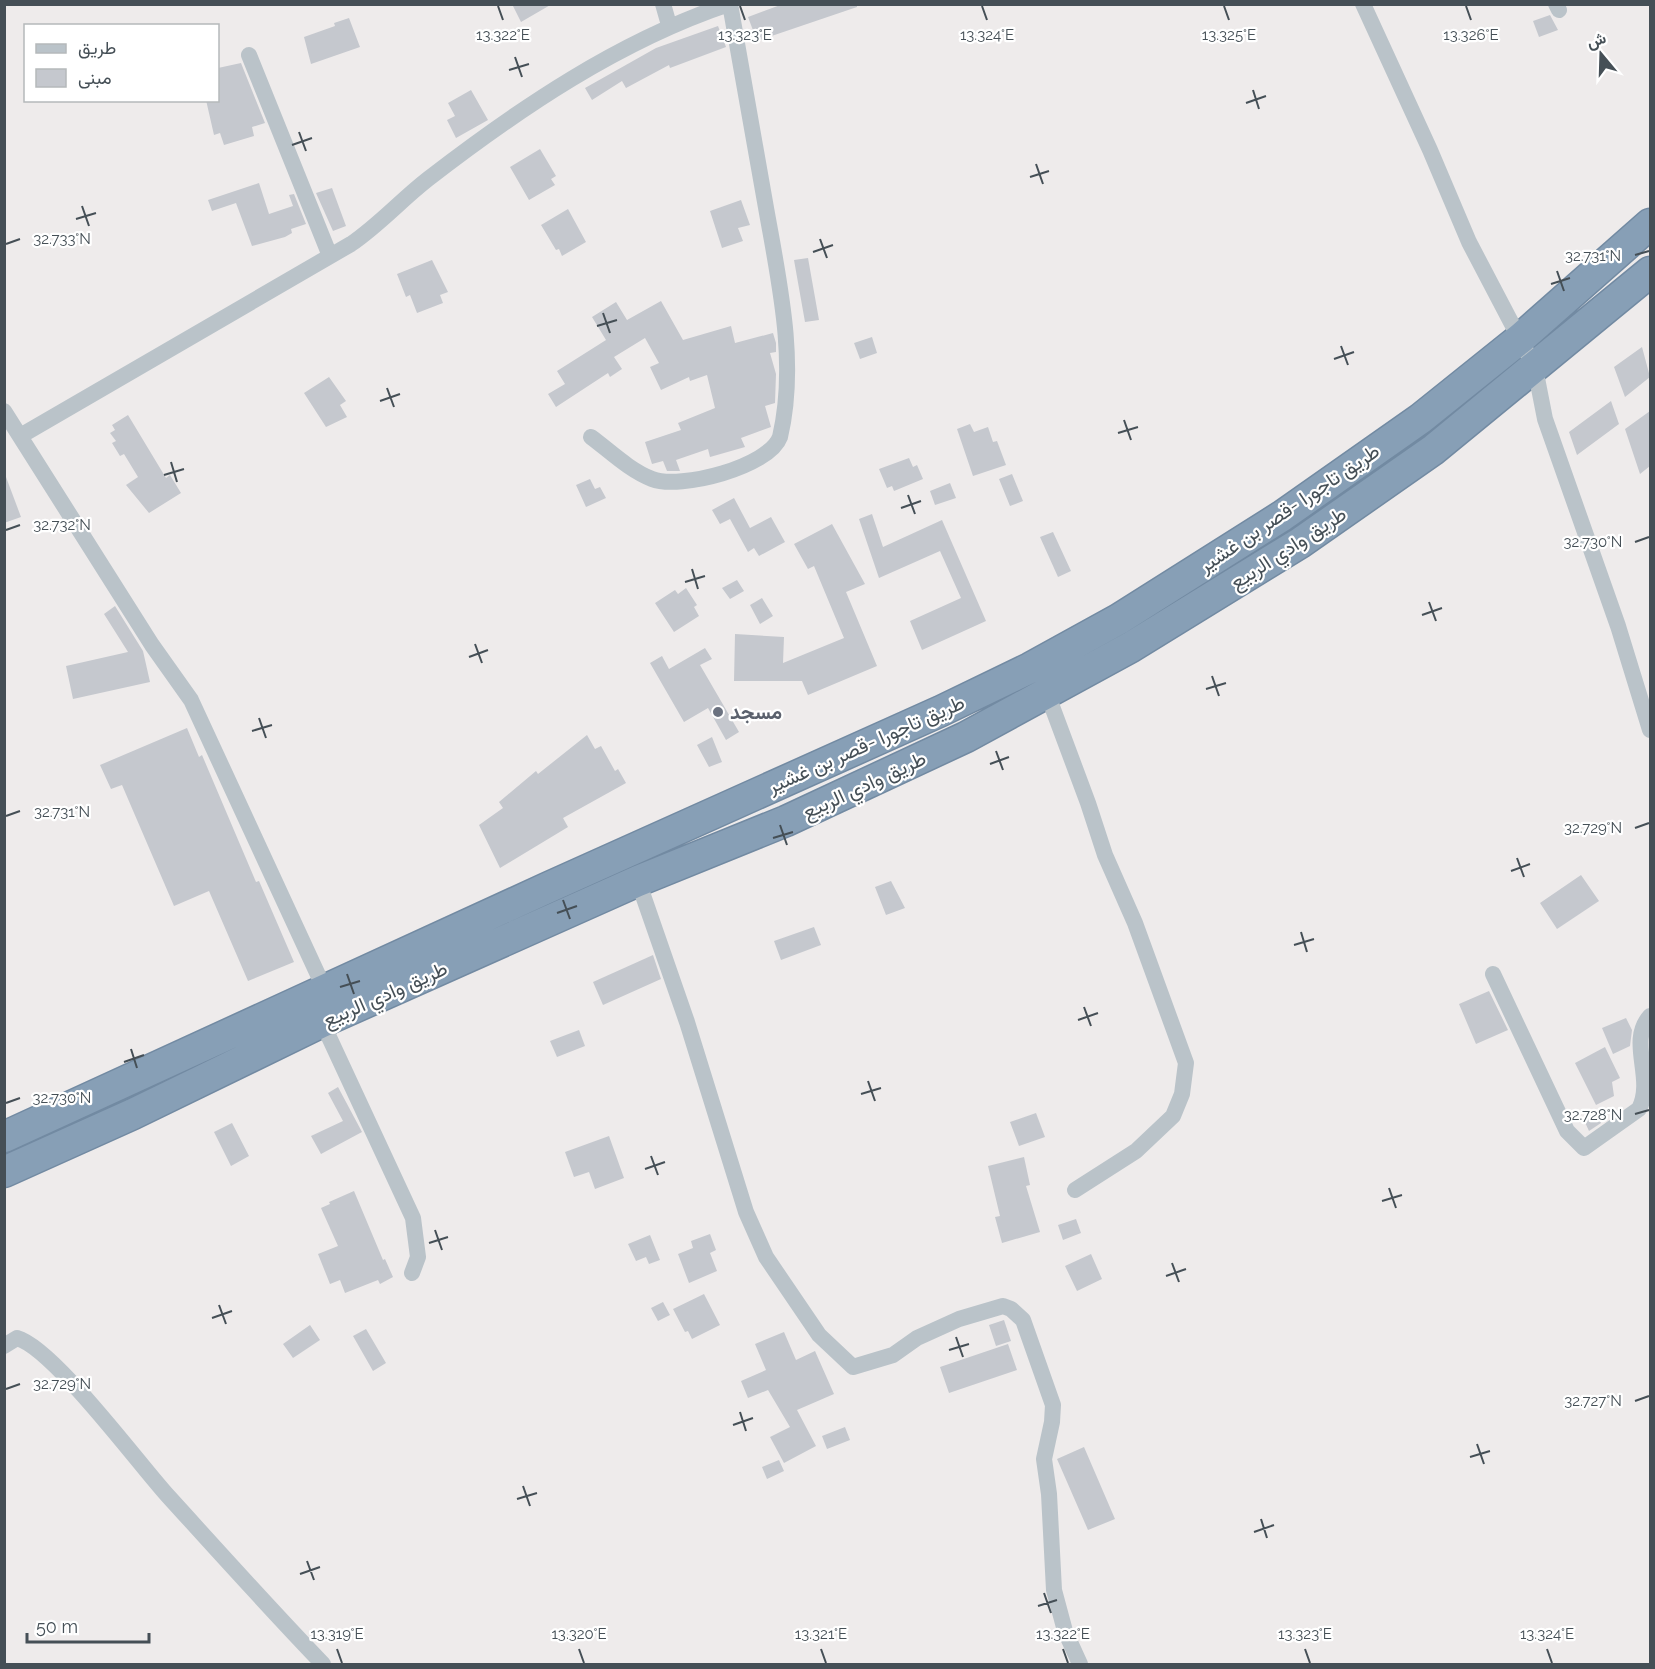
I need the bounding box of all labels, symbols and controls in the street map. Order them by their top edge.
legend [24,24,219,102]
north arrow [1571,24,1631,84]
text: 13.322°E [476,26,530,44]
text: 13.323°E [718,26,772,44]
text: 13.324°E [960,26,1014,44]
text: 13.325°E [1202,26,1256,44]
text: 13.326°E [1443,26,1499,44]
text: ش [1584,28,1608,52]
text: طريق [78,37,116,59]
text: مبنى [78,67,112,89]
text: 32.733°N [33,230,91,248]
text: 32.731°N [1565,247,1621,265]
street label: طريق تاجورا -قصر بن غشير [1193,439,1385,579]
street label: طريق وادي الربيع [1225,502,1353,599]
text: 32.732°N [33,516,91,534]
text: 32.730°N [1564,533,1622,551]
street label: طريق تاجورا -قصر بن غشير [763,690,969,800]
place label: مسجد [730,700,782,724]
marker: مسجد [711,705,725,719]
street label: طريق وادي الربيع [798,746,932,829]
text: 32.731°N [34,803,90,821]
text: 32.729°N [1564,819,1622,837]
street label: طريق وادي الربيع [319,956,453,1037]
text: 32.730°N [33,1089,91,1107]
text: 32.728°N [1564,1106,1622,1124]
text: 32.729°N [33,1375,91,1393]
text: 32.727°N [1564,1392,1622,1410]
scale bar [27,1606,148,1644]
text: 50 m [36,1616,78,1637]
text: 13.319°E [310,1625,364,1643]
text: 13.320°E [551,1625,607,1643]
text: 13.321°E [795,1625,847,1643]
text: 13.322°E [1036,1625,1090,1643]
text: 13.323°E [1278,1625,1332,1643]
text: 13.324°E [1520,1625,1574,1643]

